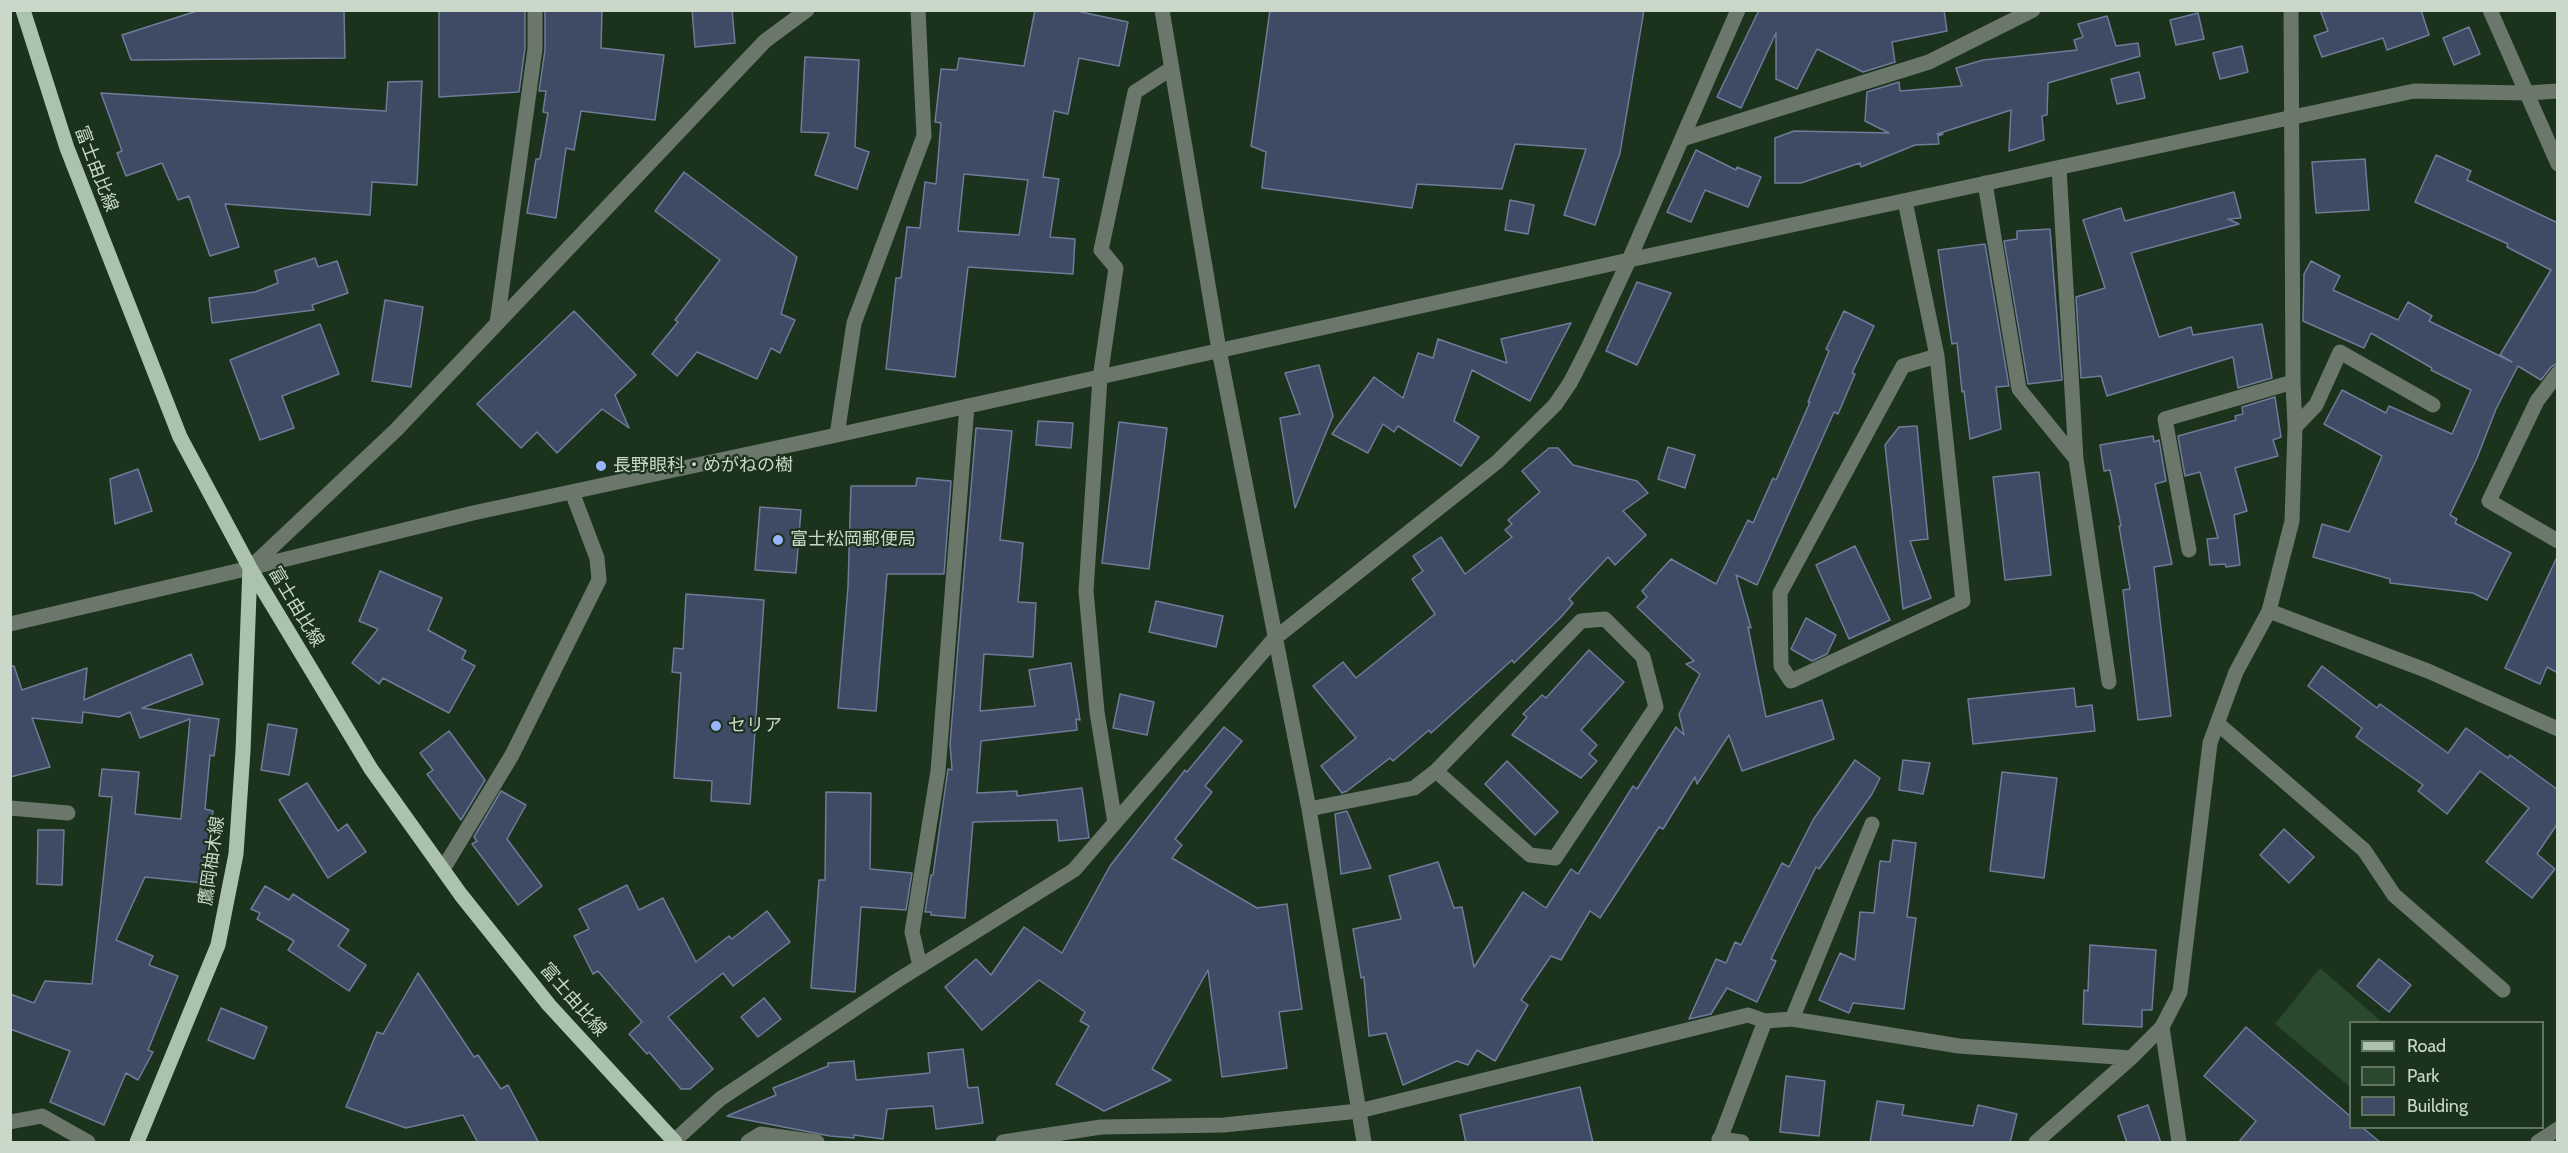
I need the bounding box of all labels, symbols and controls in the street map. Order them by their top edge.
street label: 富士由比線 [70,123,122,215]
place label: 長野眼科・めがねの樹 [613,455,793,477]
marker: 長野眼科・めがねの樹 [594,459,608,473]
place label: 富士松岡郵便局 [790,529,916,551]
marker: 富士松岡郵便局 [771,533,785,547]
street label: 富士由比線 [264,563,328,651]
place label: セリア [728,715,782,737]
marker: セリア [709,719,723,733]
street label: 鷹岡柚木線 [195,815,229,907]
street label: 富士由比線 [535,959,611,1041]
legend [2349,1021,2544,1129]
text: Road [2407,1035,2446,1057]
text: Park [2407,1065,2439,1087]
text: Building [2407,1095,2468,1117]

